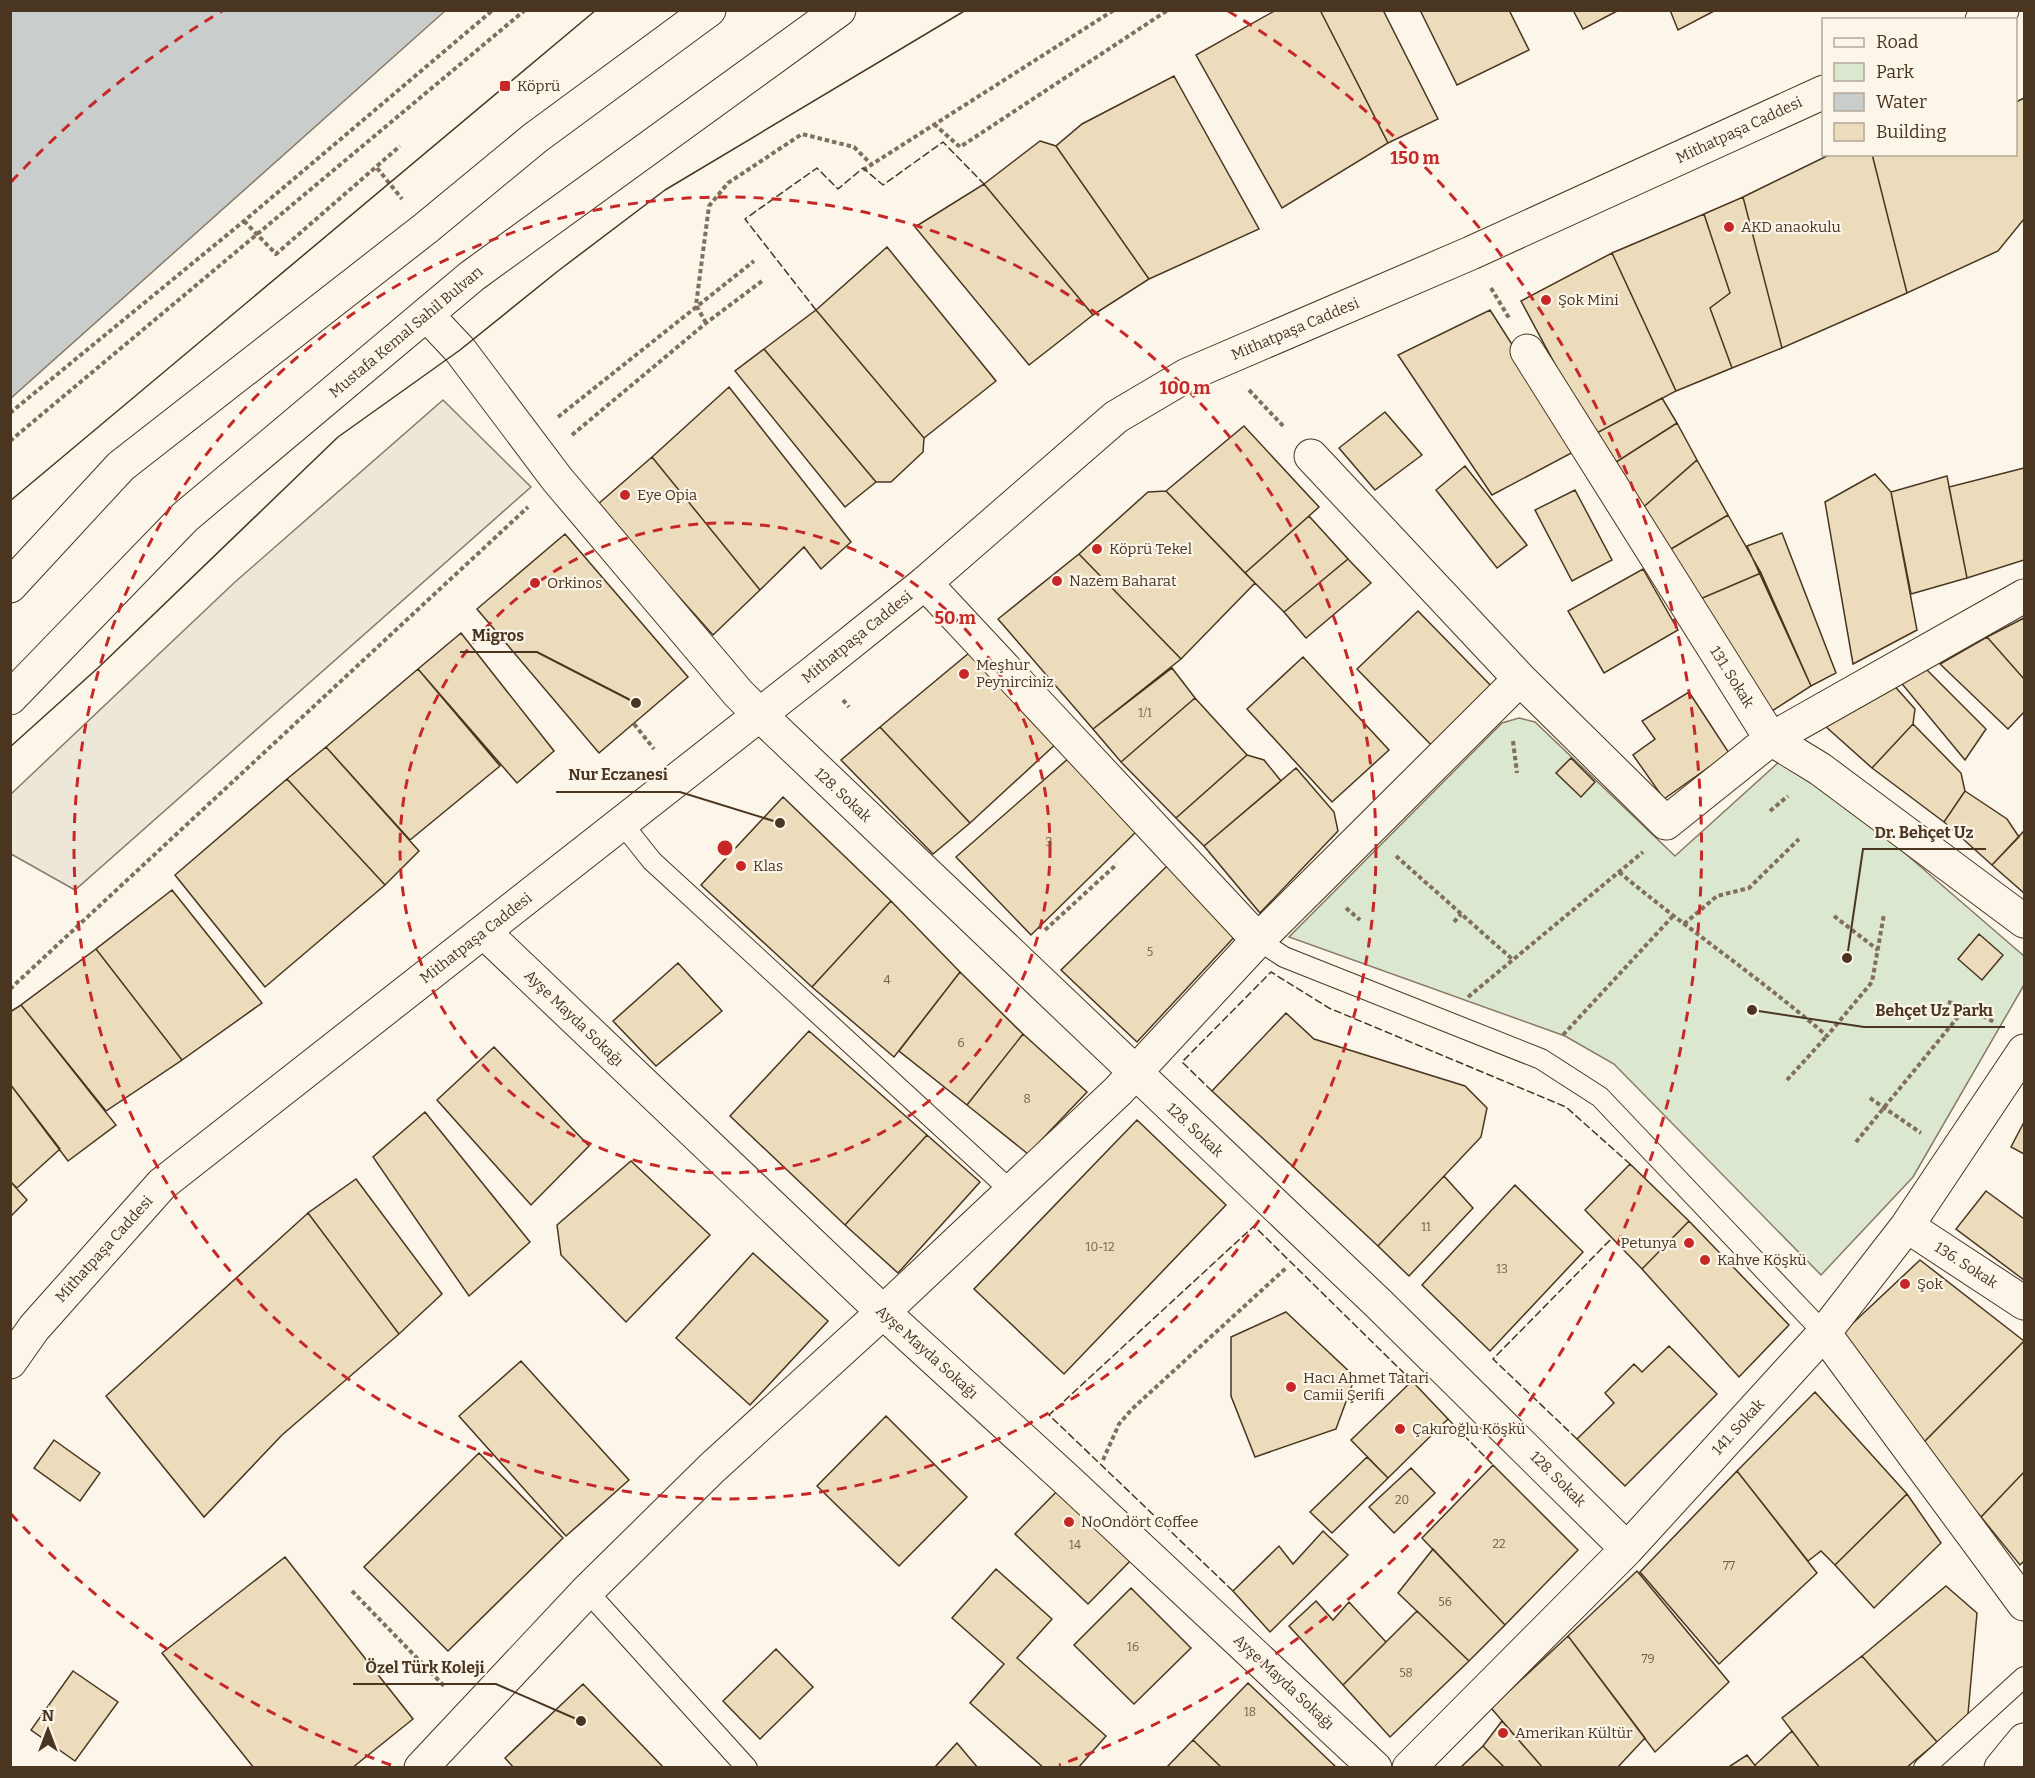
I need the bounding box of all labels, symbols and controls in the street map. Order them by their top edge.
legend [1822,18,2017,156]
text: Road [1876,31,1919,53]
text: Park [1876,61,1915,83]
place label: Köprü [517,77,560,95]
marker: Köprü [498,79,512,93]
text: Water [1876,91,1927,113]
street label: Mithatpaşa Caddesi [1673,93,1805,167]
text: Building [1876,121,1947,143]
text: 150 m [1390,147,1440,169]
place label: AKD anaokulu [1741,218,1841,236]
marker: AKD anaokulu [1722,220,1736,234]
street label: Mustafa Kemal Sahil Bulvarı [325,262,487,402]
place label: Şok Mini [1558,291,1619,309]
marker: Şok Mini [1539,293,1553,307]
street label: Mithatpaşa Caddesi [1228,294,1362,364]
text: 100 m [1159,377,1211,399]
place label: Eye Opia [637,486,697,504]
marker: Eye Opia [618,488,632,502]
place label: Köprü Tekel [1109,540,1192,558]
marker: Köprü Tekel [1090,542,1104,556]
place label: Nazem Baharat [1069,572,1177,590]
place label: Orkinos [547,574,602,592]
marker: Nazem Baharat [1050,574,1064,588]
marker: Orkinos [528,576,542,590]
street label: Mithatpaşa Caddesi [798,587,916,687]
text: 50 m [934,607,976,629]
callout: Migros [460,618,537,652]
text: Migros [472,626,524,645]
street label: 131. Sokak [1706,643,1758,712]
place label: Meşhur Peynirciniz [976,656,1054,691]
marker: Meşhur Peynirciniz [957,667,971,681]
house number: 1/1 [1138,706,1152,720]
callout: Nur Eczanesi [556,758,680,792]
street label: 128. Sokak [811,764,875,826]
text: Nur Eczanesi [568,765,668,784]
callout: Dr. Behçet Uz [1863,815,1986,849]
text: Dr. Behçet Uz [1875,823,1973,842]
house number: 3 [1046,835,1053,849]
centre of rings [715,838,735,858]
place label: Klas [753,857,783,875]
marker: Klas [734,859,748,873]
street label: Mithatpaşa Caddesi [416,888,536,987]
house number: 5 [1147,945,1153,959]
street label: Ayşe Mayda Sokağı [521,966,628,1070]
house number: 4 [883,973,891,987]
callout: Behçet Uz Parkı [1864,993,2005,1027]
text: Behçet Uz Parkı [1875,1001,1993,1020]
house number: 6 [957,1036,965,1050]
house number: 8 [1023,1092,1031,1106]
street label: 128. Sokak [1163,1099,1227,1161]
street label: Mithatpaşa Caddesi [51,1192,157,1306]
house number: 11 [1421,1220,1431,1234]
place label: Petunya [1620,1234,1677,1252]
marker: Petunya [1682,1236,1696,1250]
street label: 136. Sokak [1931,1238,2001,1292]
house number: 10-12 [1086,1240,1114,1254]
place label: Kahve Köşkü [1717,1251,1807,1269]
marker: Kahve Köşkü [1698,1253,1712,1267]
house number: 13 [1496,1262,1508,1276]
place label: Şok [1917,1275,1943,1293]
marker: Şok [1898,1277,1912,1291]
street label: Ayşe Mayda Sokağı [872,1302,982,1403]
place label: Hacı Ahmet Tatari Camii Şerifi [1303,1369,1430,1404]
marker: Hacı Ahmet Tatari Camii Şerifi [1284,1380,1298,1394]
street label: 141. Sokak [1708,1395,1768,1459]
place label: Çakıroğlu Köşkü [1412,1420,1526,1438]
marker: Çakıroğlu Köşkü [1393,1422,1407,1436]
street label: 128. Sokak [1527,1448,1590,1511]
house number: 20 [1395,1493,1409,1507]
place label: NoOndört Coffee [1081,1513,1199,1531]
marker: NoOndört Coffee [1062,1515,1076,1529]
house number: 22 [1492,1537,1506,1551]
house number: 14 [1069,1538,1081,1552]
house number: 77 [1723,1559,1735,1573]
house number: 56 [1438,1595,1452,1609]
street label: Ayşe Mayda Sokağı [1230,1631,1338,1734]
house number: 16 [1127,1640,1139,1654]
callout: Özel Türk Koleji [353,1650,496,1684]
house number: 79 [1642,1652,1654,1666]
text: Özel Türk Koleji [365,1658,485,1677]
house number: 58 [1399,1666,1413,1680]
north arrow [18,1700,78,1760]
house number: 18 [1244,1705,1256,1719]
text: N [42,1706,54,1725]
place label: Amerikan Kültür [1515,1724,1633,1742]
marker: Amerikan Kültür [1496,1726,1510,1740]

